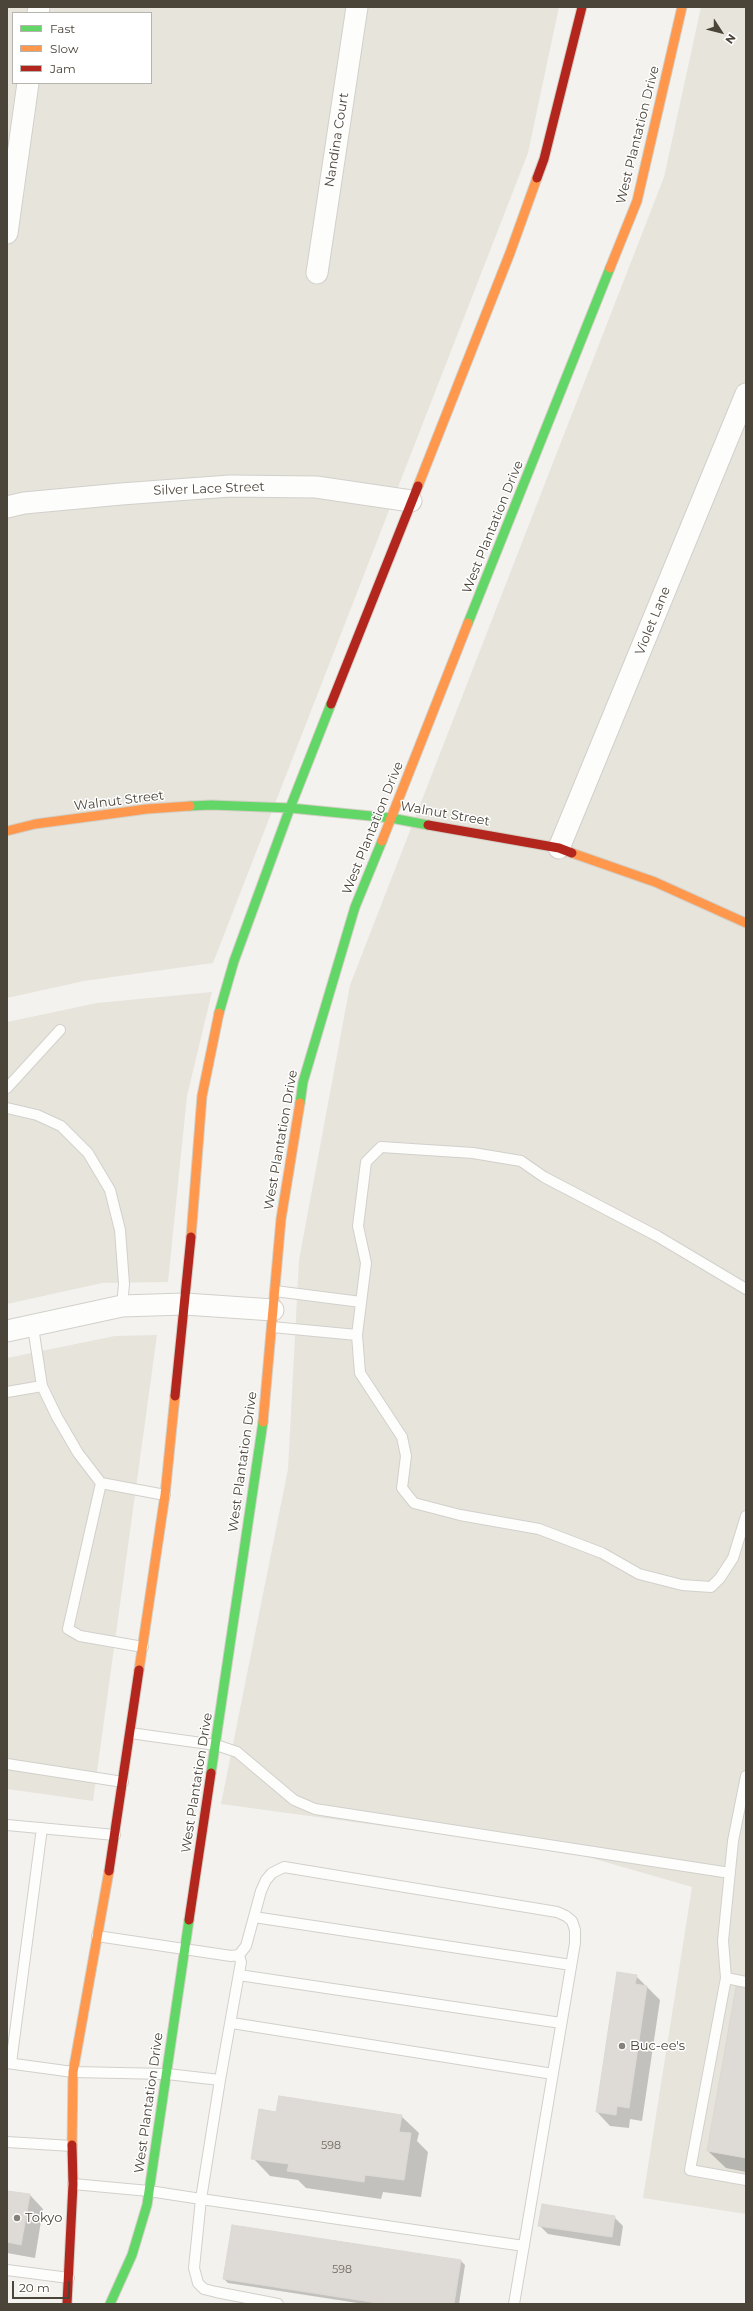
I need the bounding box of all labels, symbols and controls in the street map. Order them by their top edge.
legend [12,12,152,84]
north arrow [701,12,741,52]
text: Fast [50,21,75,36]
text: N [722,31,739,47]
text: Slow [50,41,79,56]
text: Jam [50,61,76,76]
street label: West Plantation Drive [613,64,663,206]
street label: Nandina Court [322,92,352,188]
street label: West Plantation Drive [459,458,527,596]
street label: Silver Lace Street [153,479,265,499]
street label: Violet Lane [632,584,674,658]
street label: West Plantation Drive [339,759,407,897]
street label: Walnut Street [73,788,165,814]
street label: Walnut Street [399,798,491,830]
street label: West Plantation Drive [261,1069,301,1211]
street label: West Plantation Drive [225,1391,261,1533]
street label: West Plantation Drive [178,1712,216,1854]
street label: West Plantation Drive [131,2032,167,2174]
place label: Buc-ee's [630,2038,685,2054]
marker: Buc-ee's [617,2041,627,2051]
house number: 598 [321,2139,341,2153]
place label: Tokyo [25,2210,62,2226]
marker: Tokyo [12,2213,22,2223]
house number: 598 [332,2263,352,2277]
scale bar [14,2273,72,2299]
text: 20 m [19,2280,50,2295]

